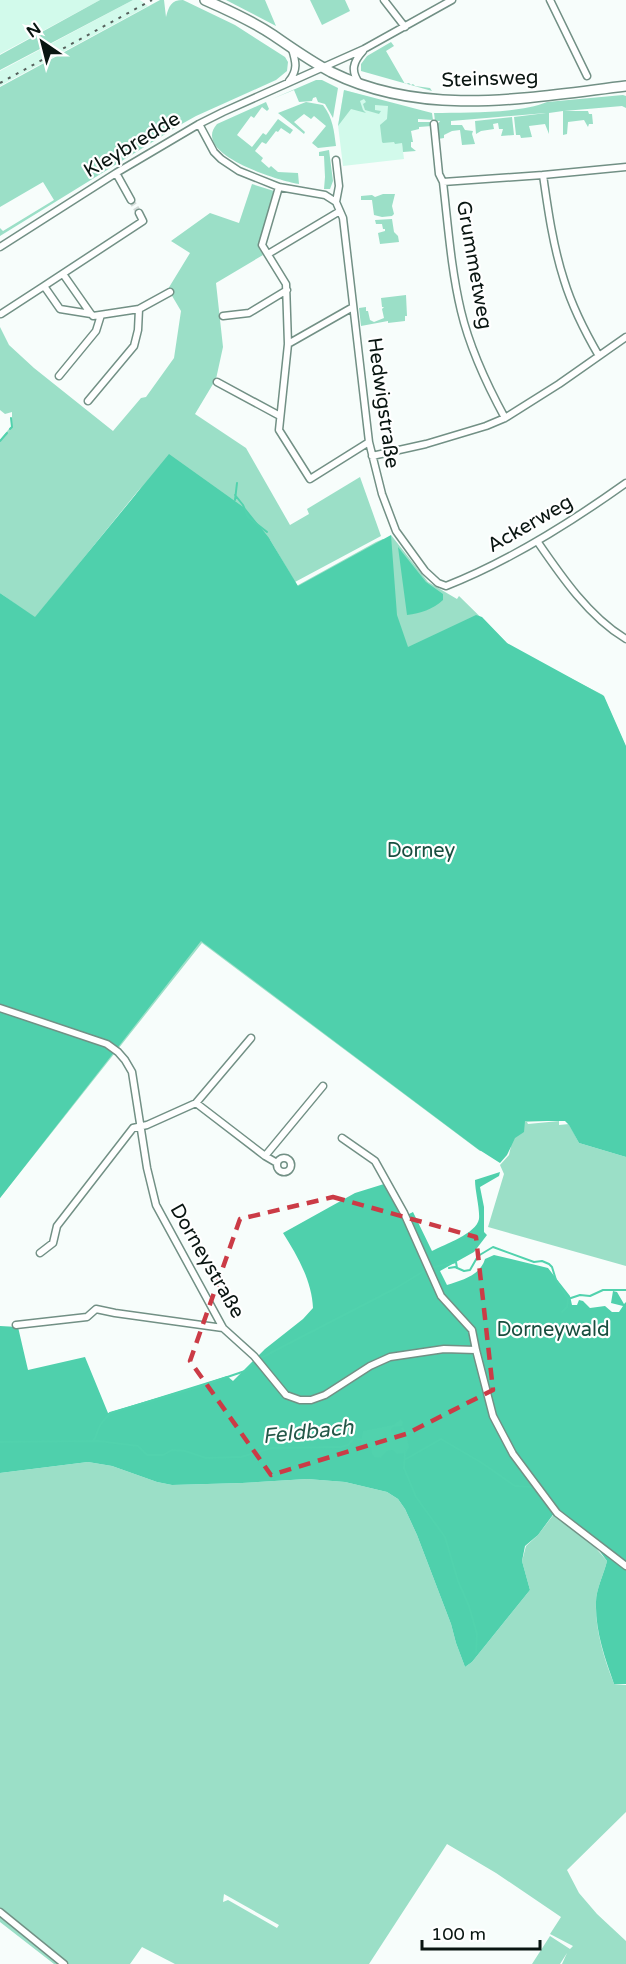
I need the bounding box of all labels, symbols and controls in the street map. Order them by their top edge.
north arrow [12,12,72,72]
text: N [23,19,45,42]
street label: Steinsweg [441,65,539,93]
street label: Kleybredde [79,107,185,183]
street label: Grummetweg [451,199,497,331]
street label: Hedwigstraße [362,336,404,470]
street label: Ackerweg [483,490,577,558]
park label: Dorney [387,839,456,863]
street label: Dorneystraße [165,1200,249,1322]
park label: Dorneywald [496,1318,610,1342]
water label: Feldbach [261,1415,356,1449]
scale bar [422,1913,540,1951]
text: 100 m [431,1923,486,1945]

